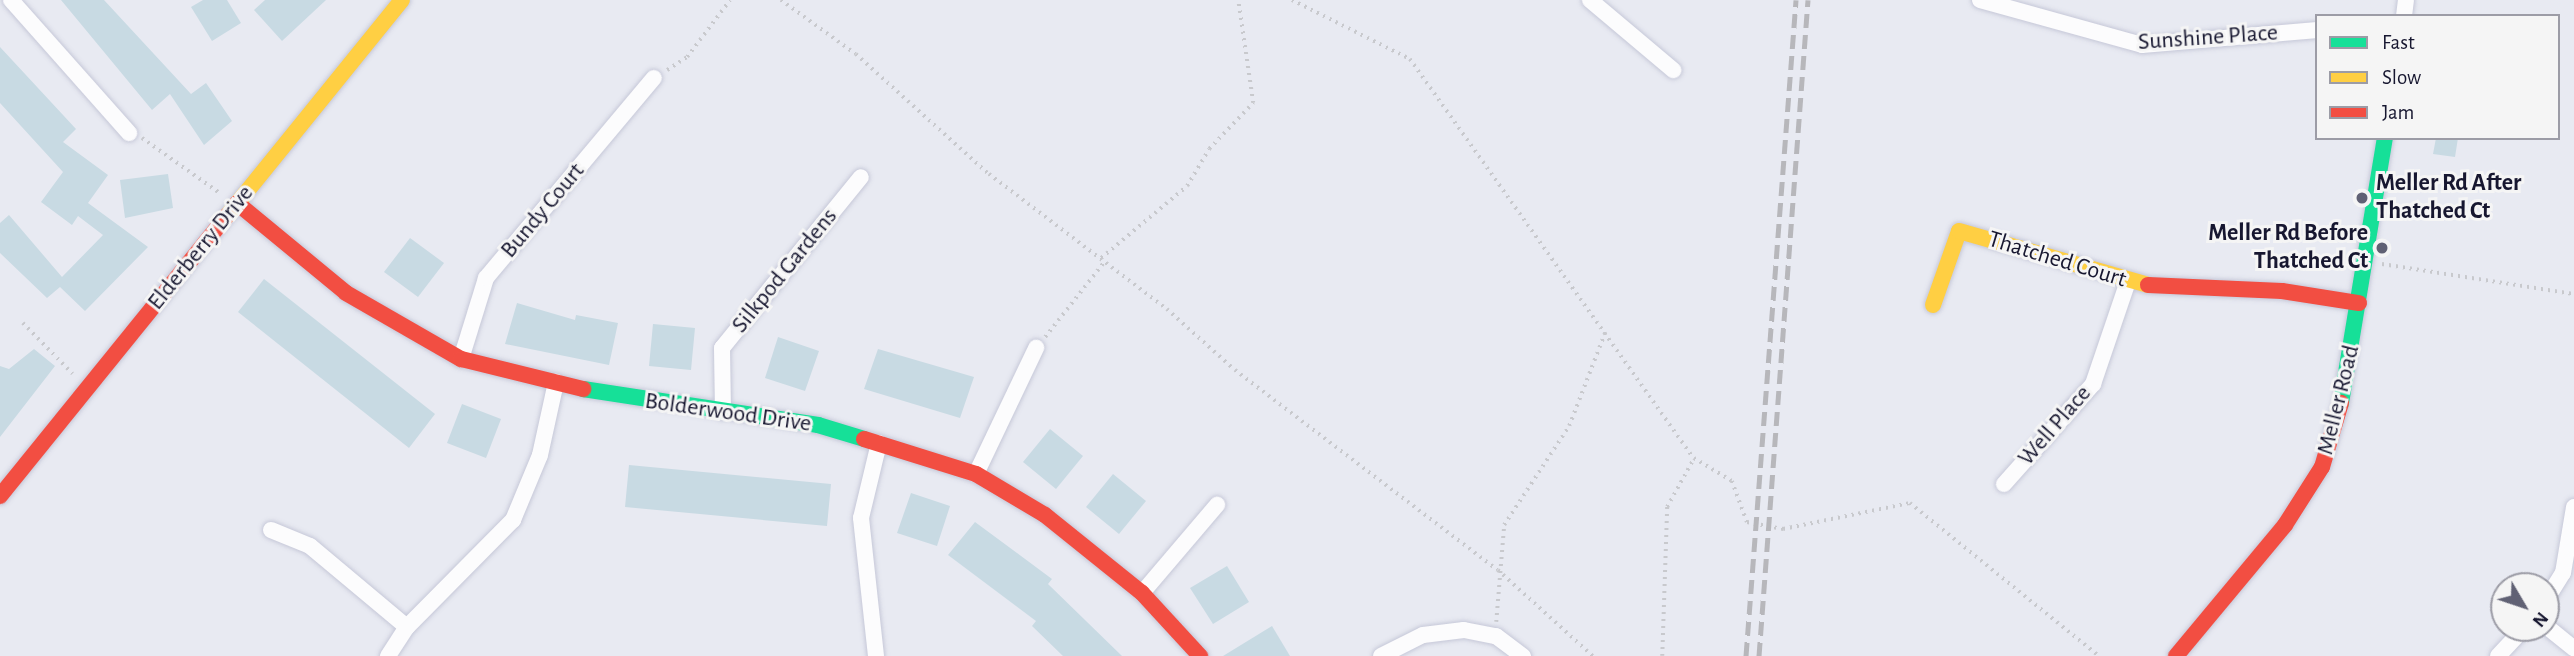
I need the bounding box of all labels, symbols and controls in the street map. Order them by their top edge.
legend [2315,14,2560,140]
street label: Sunshine Place [2137,19,2279,57]
text: Fast [2382,32,2415,53]
text: Slow [2382,67,2421,88]
text: Jam [2382,102,2414,123]
street label: Bundy Court [495,158,591,264]
place label: Meller Rd After Thatched Ct [2376,170,2521,226]
street label: Elderberry Drive [142,180,260,316]
marker: Meller Rd After Thatched Ct [2354,190,2370,206]
street label: Silkpod Gardens [726,203,844,339]
place label: Meller Rd Before Thatched Ct [2208,220,2368,276]
street label: Thatched Court [1985,225,2129,295]
marker: Meller Rd Before Thatched Ct [2374,240,2390,256]
street label: Meller Road [2311,342,2367,458]
street label: Well Place [2012,380,2098,472]
street label: Bolderwood Drive [643,387,813,439]
north arrow [2490,572,2560,642]
text: N [2529,608,2552,630]

